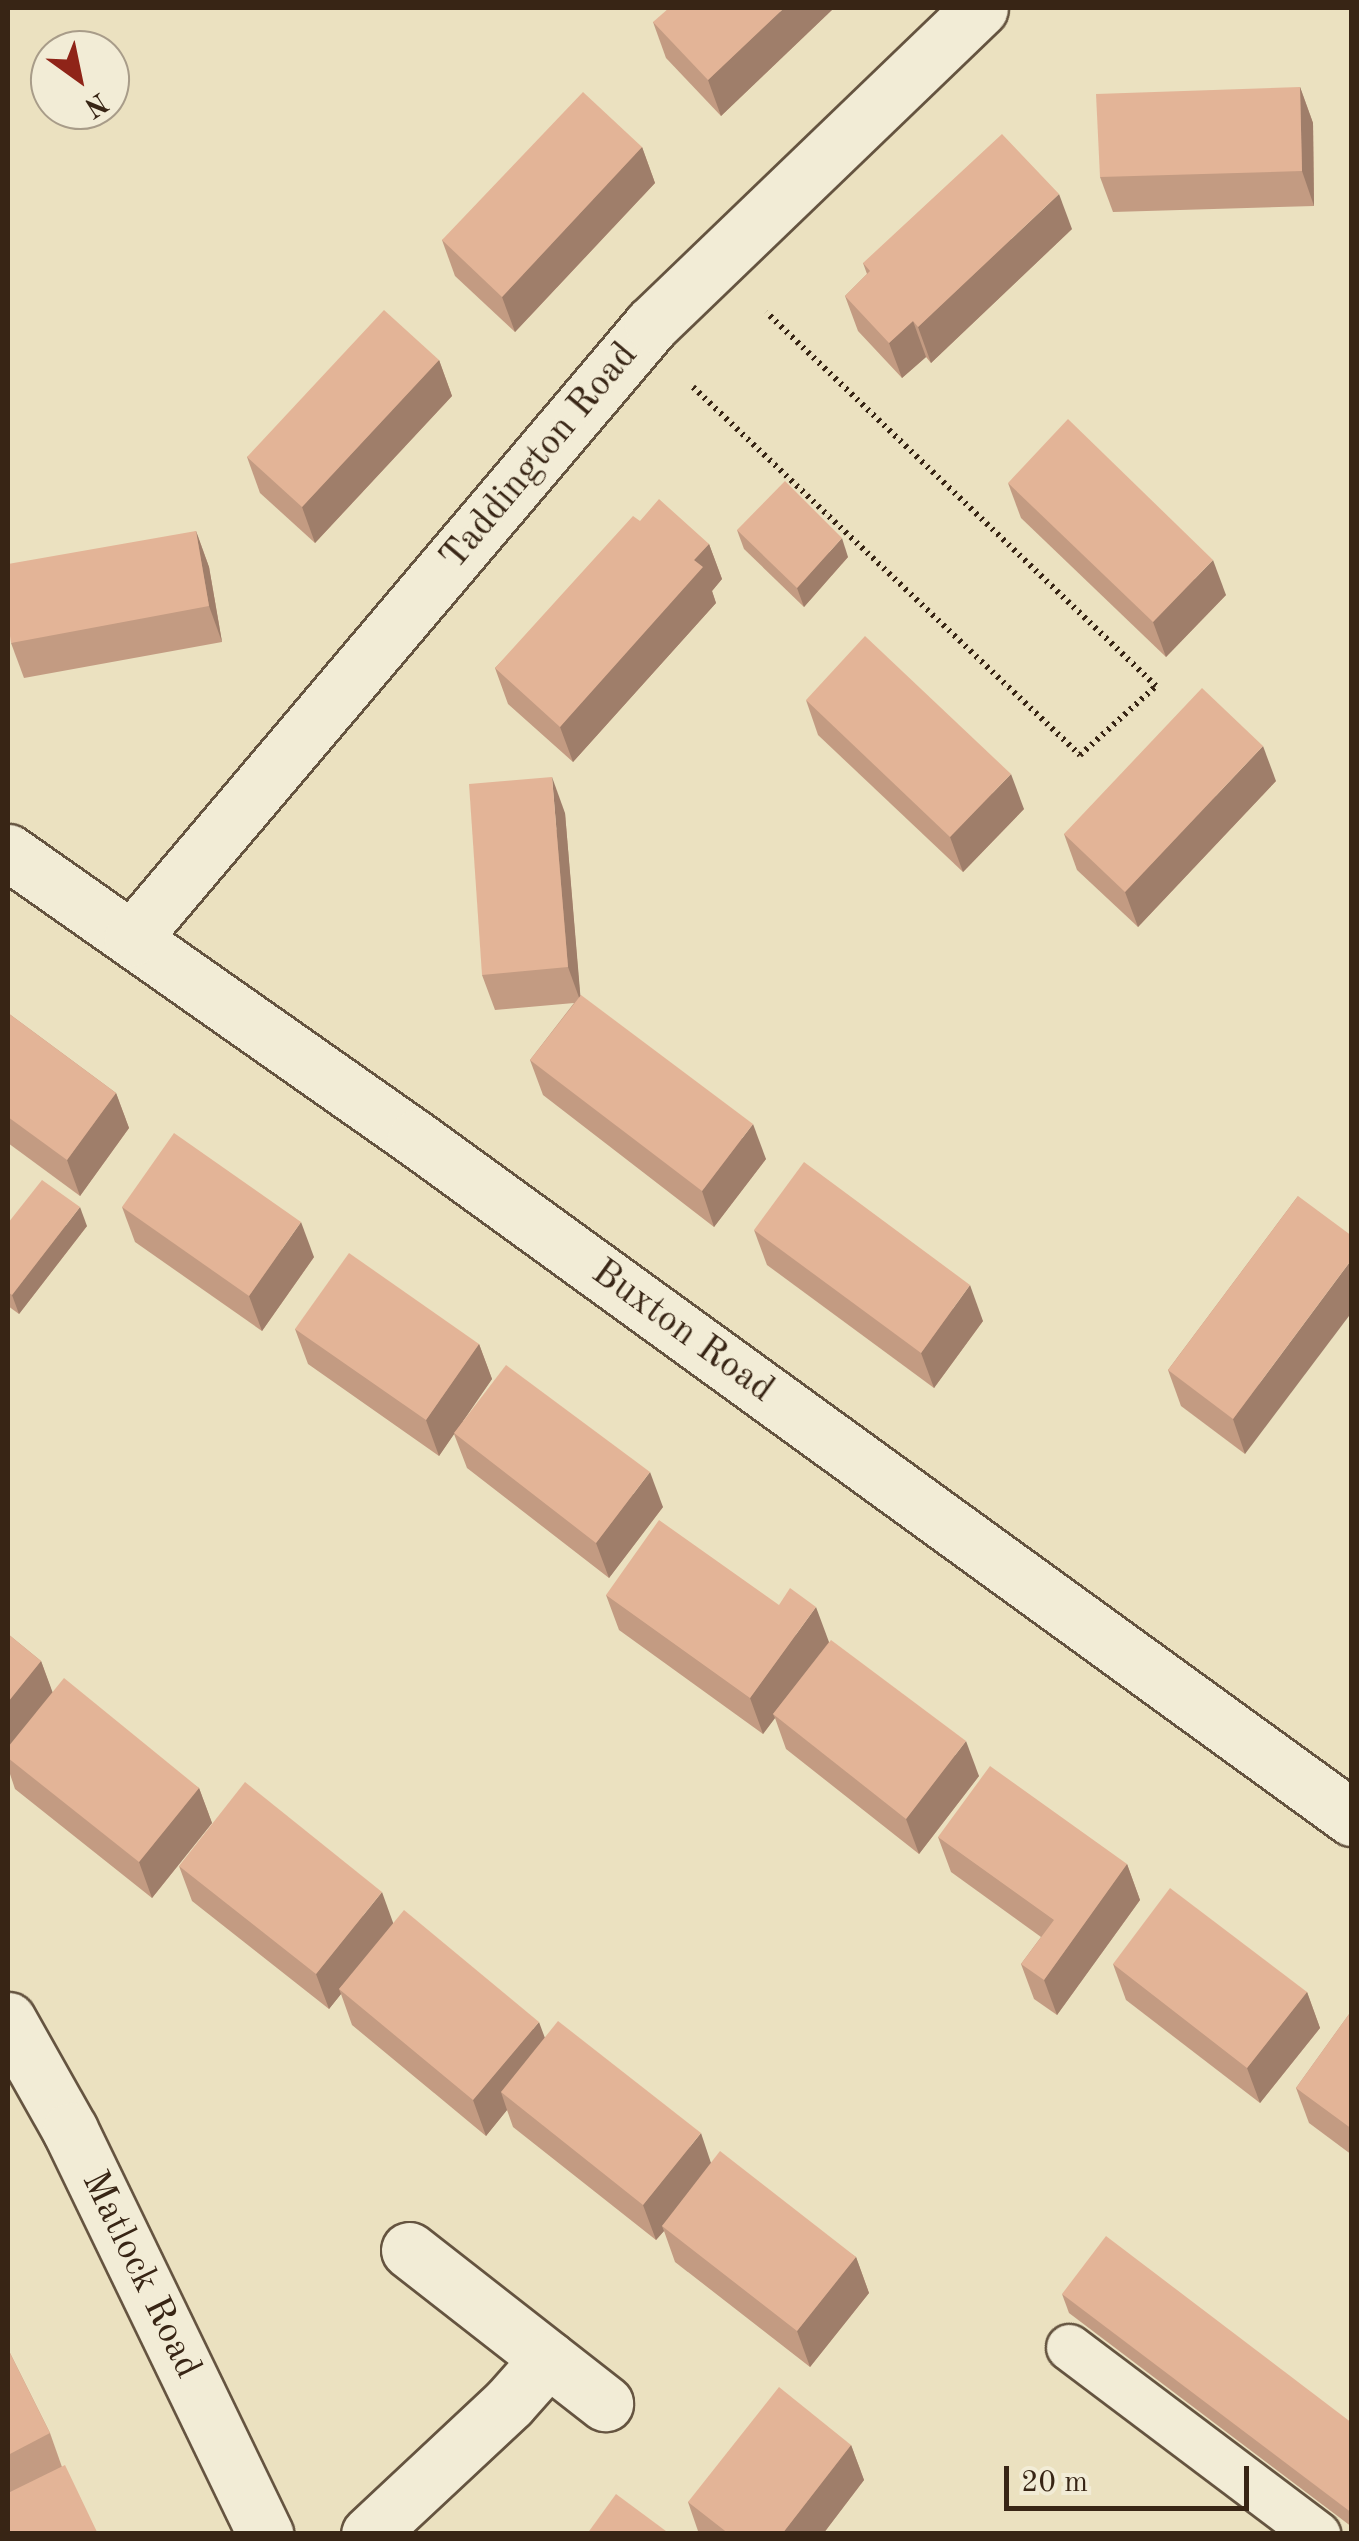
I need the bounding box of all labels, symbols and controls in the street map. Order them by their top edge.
north arrow [30,30,130,130]
text: N [79,86,112,121]
street label: Taddington Road [432,334,648,580]
street label: Buxton Road [582,1251,782,1413]
street label: Matlock Road [70,2164,210,2386]
scale bar [1009,2446,1254,2508]
text: 20 m [1021,2468,1088,2498]

